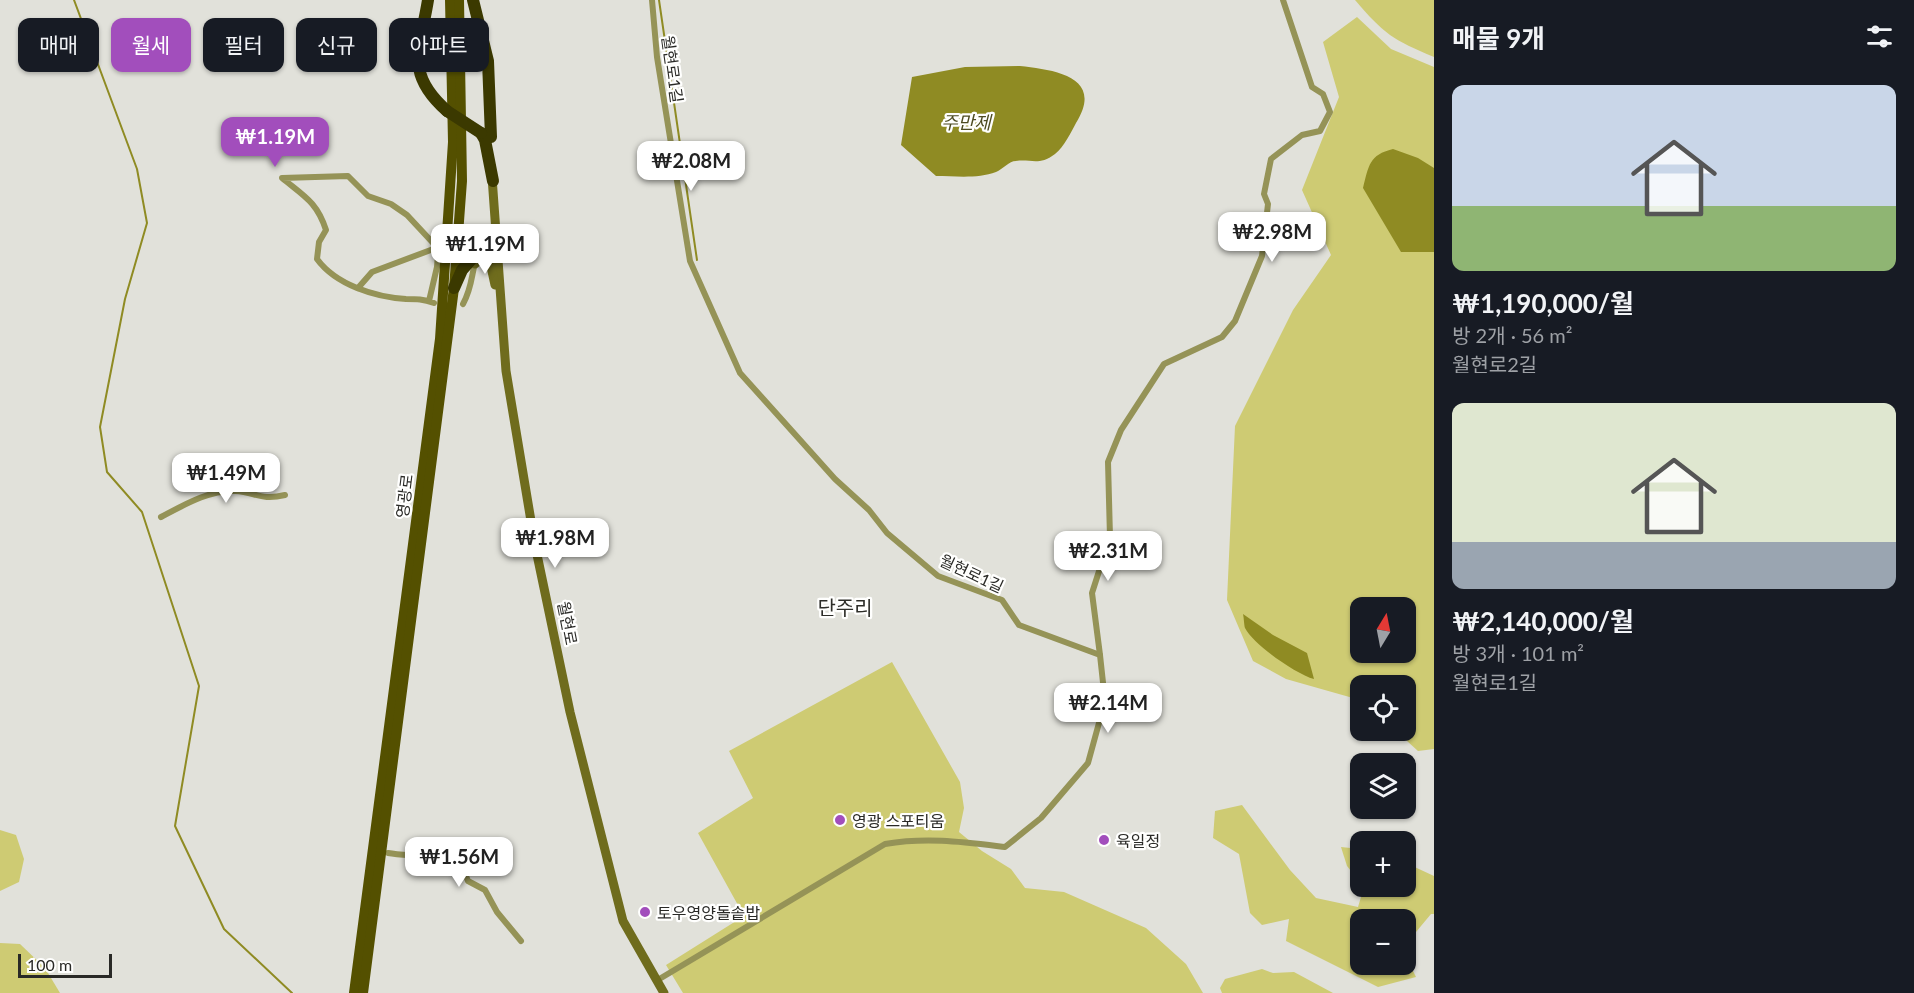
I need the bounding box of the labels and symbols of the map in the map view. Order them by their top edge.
street label: 월현로1길 [659,34,687,104]
water label: 주만제 [941,111,993,133]
pin: ₩1.19M [226,117,324,168]
pin: ₩2.08M [642,141,740,192]
pin: ₩2.98M [1223,212,1321,263]
pin: ₩1.19M [436,224,534,275]
pin: ₩1.49M [177,453,275,504]
street label: 영광로 [392,473,416,519]
pin: ₩1.98M [506,518,604,569]
pin: ₩2.31M [1059,531,1157,582]
street label: 월현로1길 [937,550,1007,596]
district label: 단주리 [817,595,873,619]
north arrow [1350,597,1416,663]
street label: 월현로 [554,600,582,647]
pin: ₩2.14M [1059,683,1157,734]
place label: 영광 스포티움 [852,811,944,830]
marker: 영광 스포티움 [833,813,847,827]
place label: 육일정 [1116,831,1160,850]
marker: 육일정 [1097,833,1111,847]
pin: ₩1.56M [410,837,508,888]
place label: 토우영양돌솥밥 [657,903,760,922]
marker: 토우영양돌솥밥 [638,905,652,919]
scale bar [18,951,112,978]

